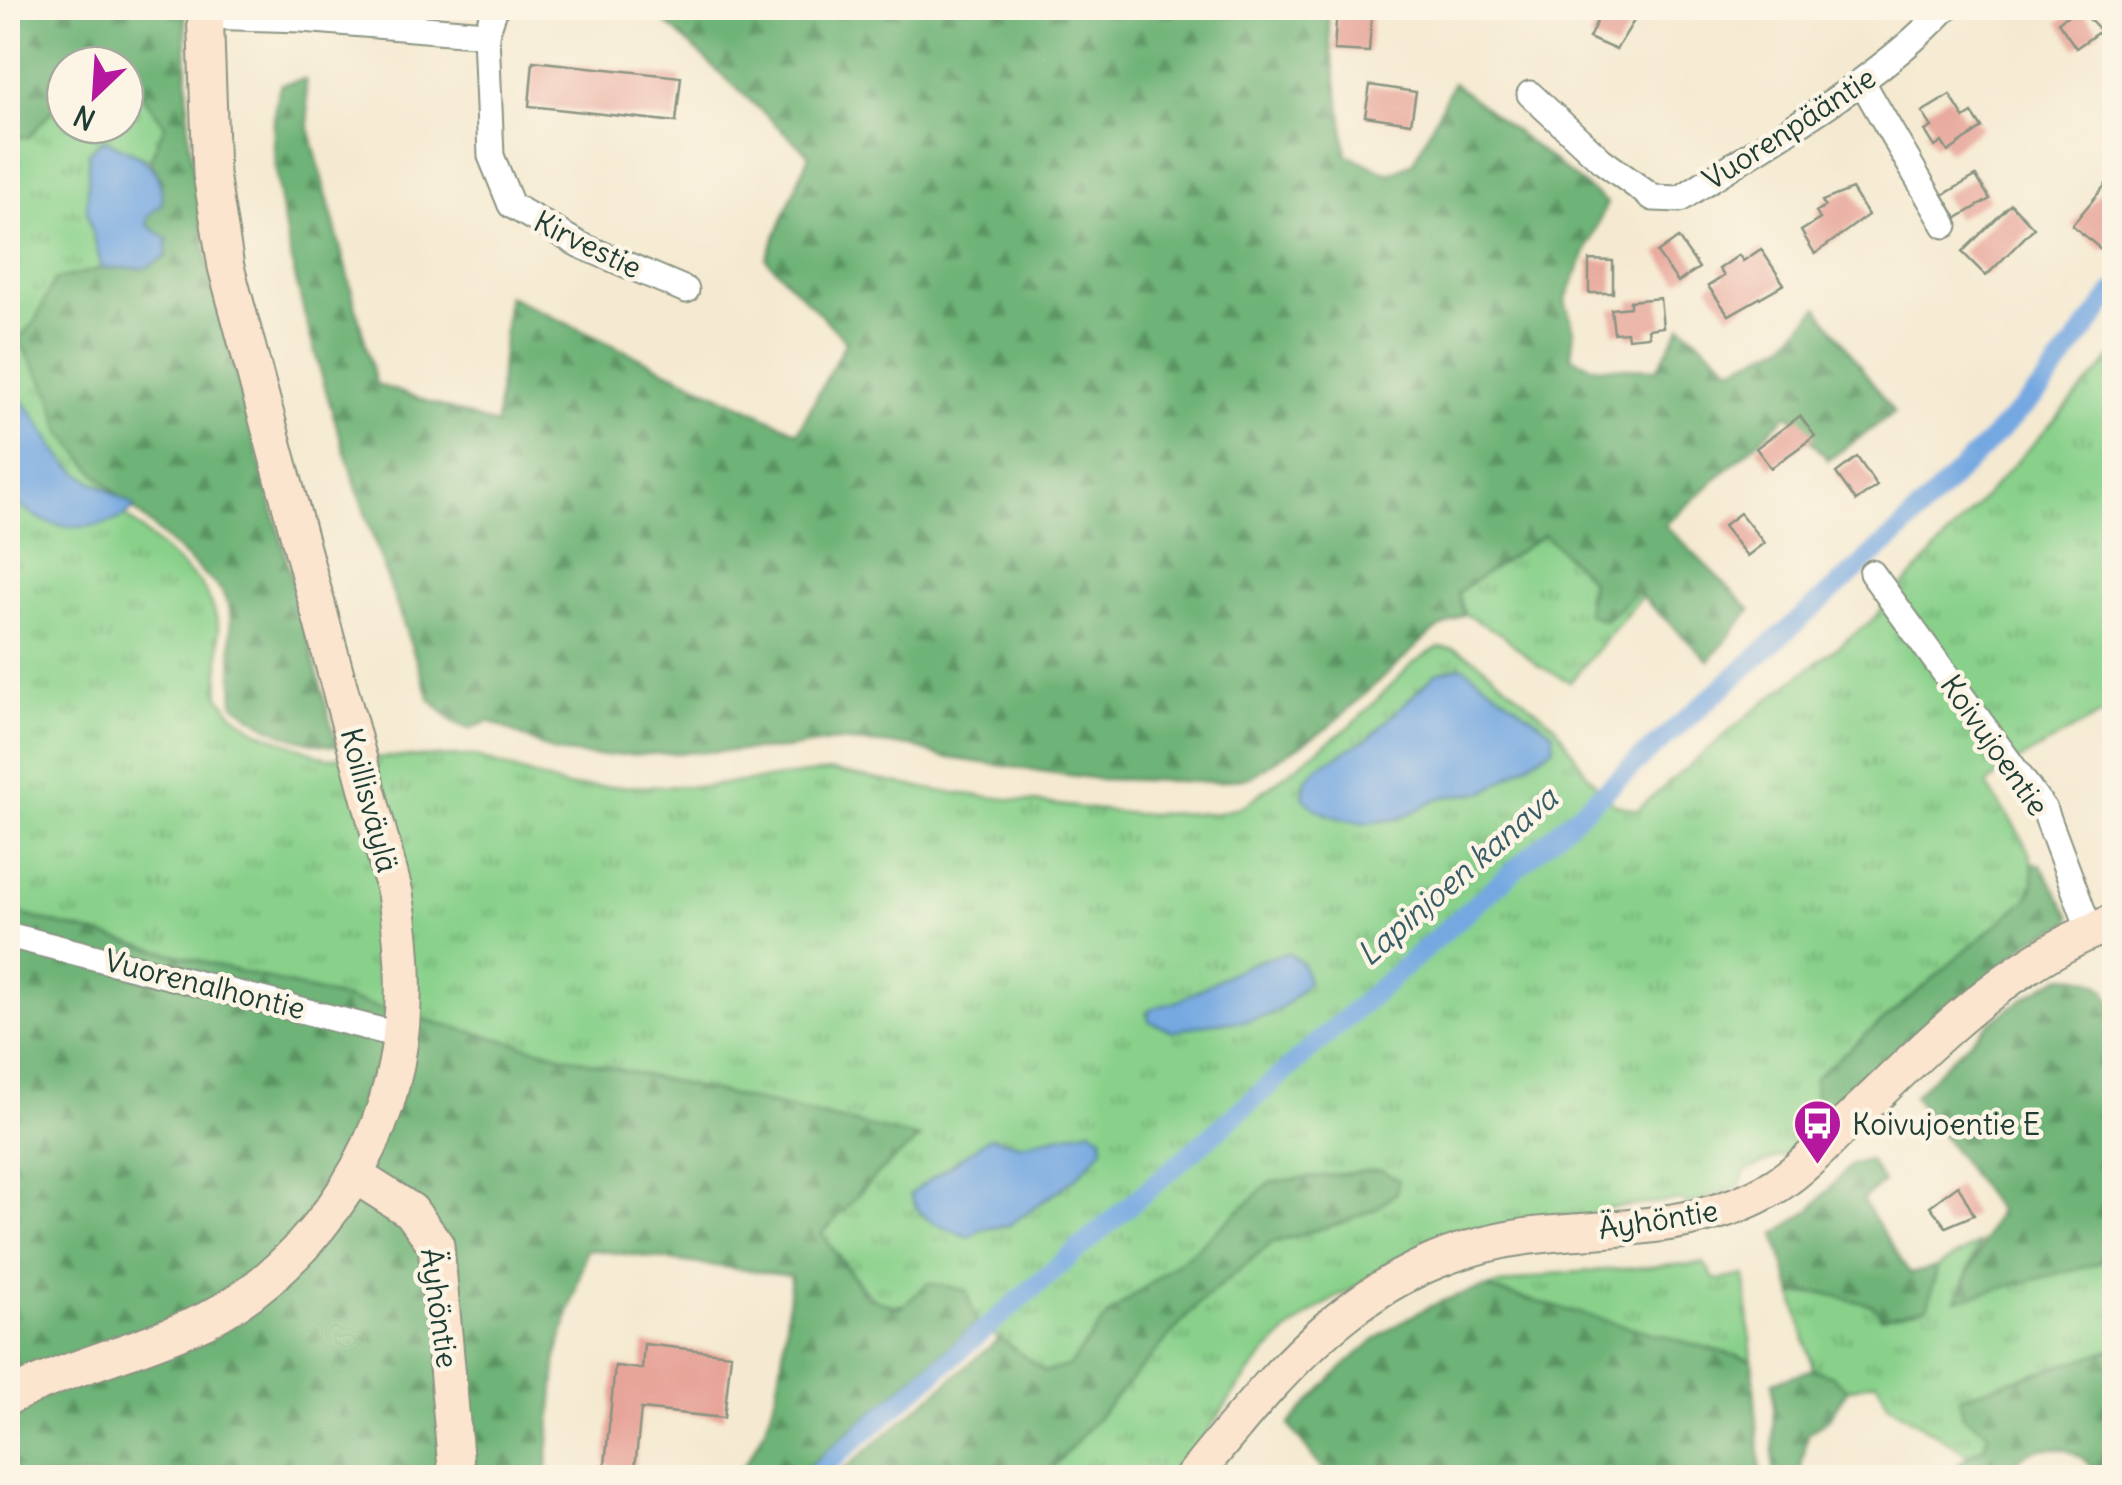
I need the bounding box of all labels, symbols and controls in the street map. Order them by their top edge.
north arrow [45,45,145,145]
street label: Vuorenpääntie [1695,58,1883,198]
text: N [68,97,101,138]
street label: Kirvestie [528,202,648,286]
street label: Koivujoentie [1932,667,2058,823]
street label: Koillisväylä [333,724,407,876]
water label: Lapinjoen kanava [1348,777,1567,974]
street label: Vuorenalhontie [101,941,309,1027]
bus stop icon: Koivujoentie E [1791,1098,1843,1166]
place label: Koivujoentie E [1852,1105,2040,1143]
street label: Äyhöntie [1595,1191,1721,1247]
street label: Äyhöntie [413,1246,467,1370]

